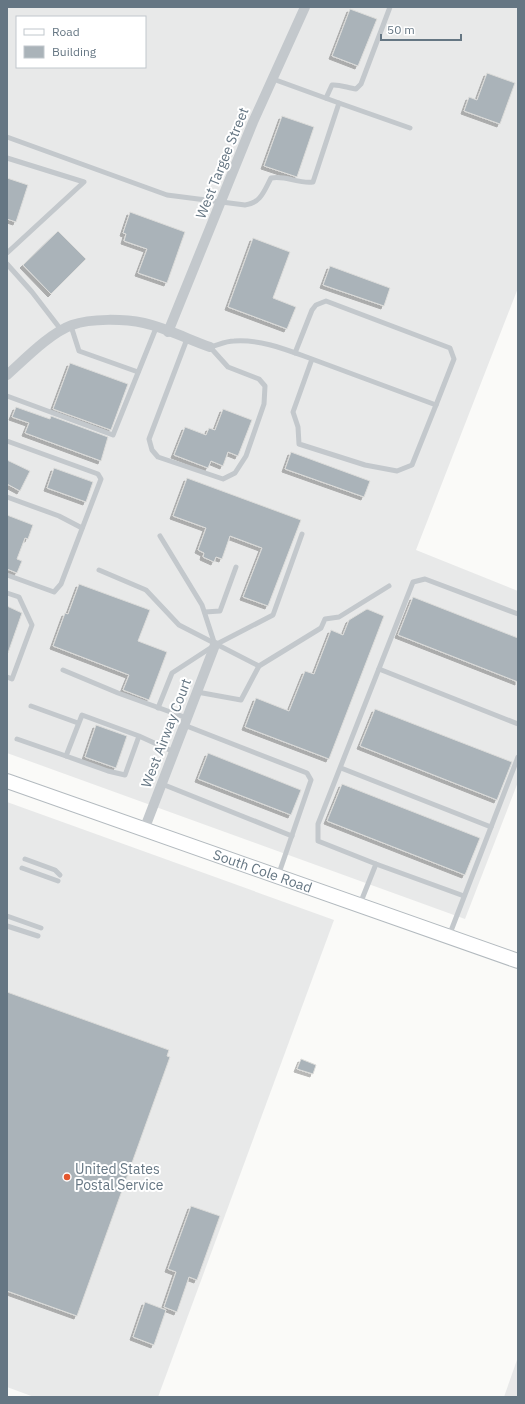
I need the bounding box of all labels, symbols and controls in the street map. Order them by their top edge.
legend [16,16,146,68]
scale bar [381,16,461,42]
text: 50 m [387,22,415,37]
text: Road [52,24,80,39]
text: Building [52,44,97,59]
street label: West Targee Street [191,105,253,221]
street label: West Airway Court [137,676,195,790]
street label: South Cole Road [211,845,314,897]
place label: United States Postal Service [75,1160,164,1194]
marker: United States Postal Service [62,1172,72,1182]

